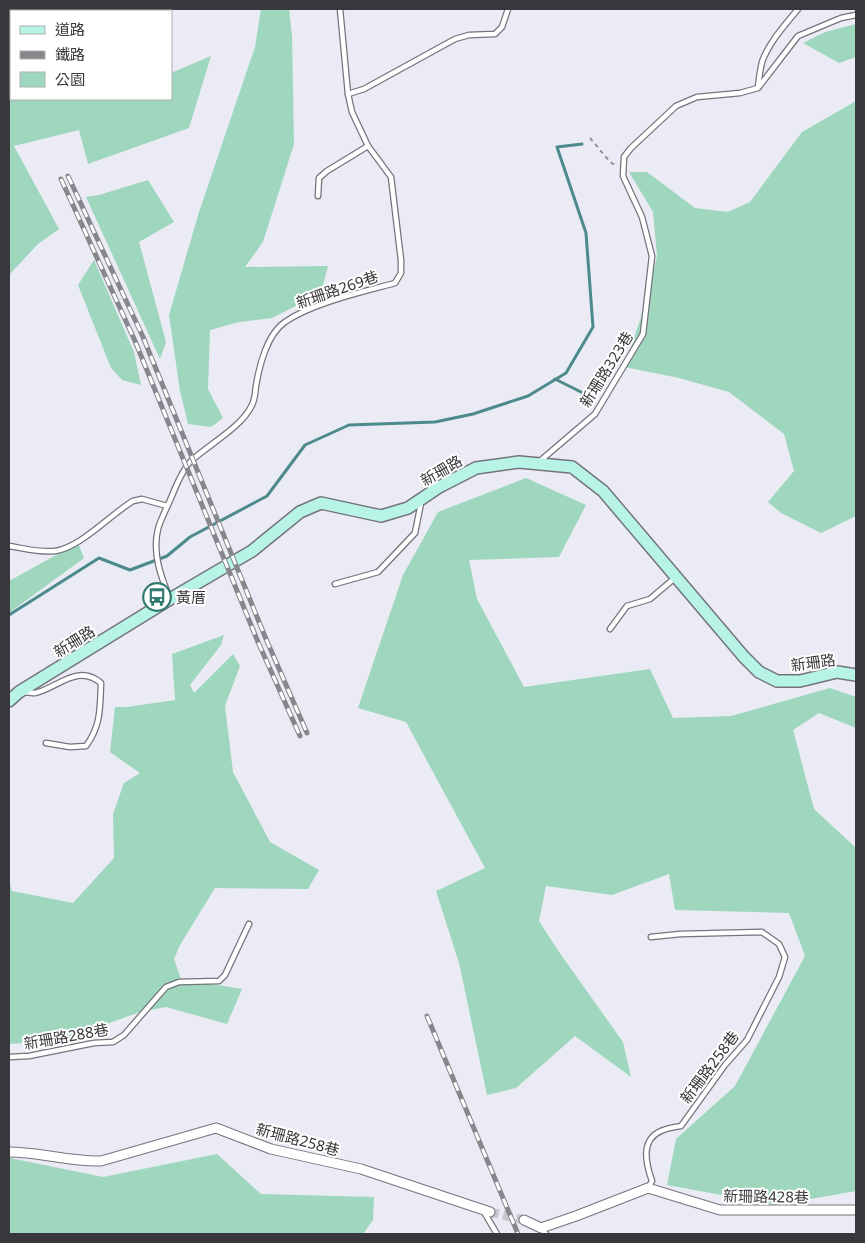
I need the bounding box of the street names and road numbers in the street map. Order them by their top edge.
street label: 新珊路269巷 [293,266,381,312]
street label: 新珊路323巷 [575,327,637,411]
street label: 新珊路 [417,450,465,490]
street label: 新珊路 [50,621,98,661]
street label: 新珊路 [789,649,837,675]
street label: 新珊路288巷 [22,1019,110,1053]
street label: 新珊路258巷 [675,1027,743,1107]
street label: 新珊路258巷 [254,1118,342,1160]
street label: 新珊路428巷 [723,1185,809,1207]

